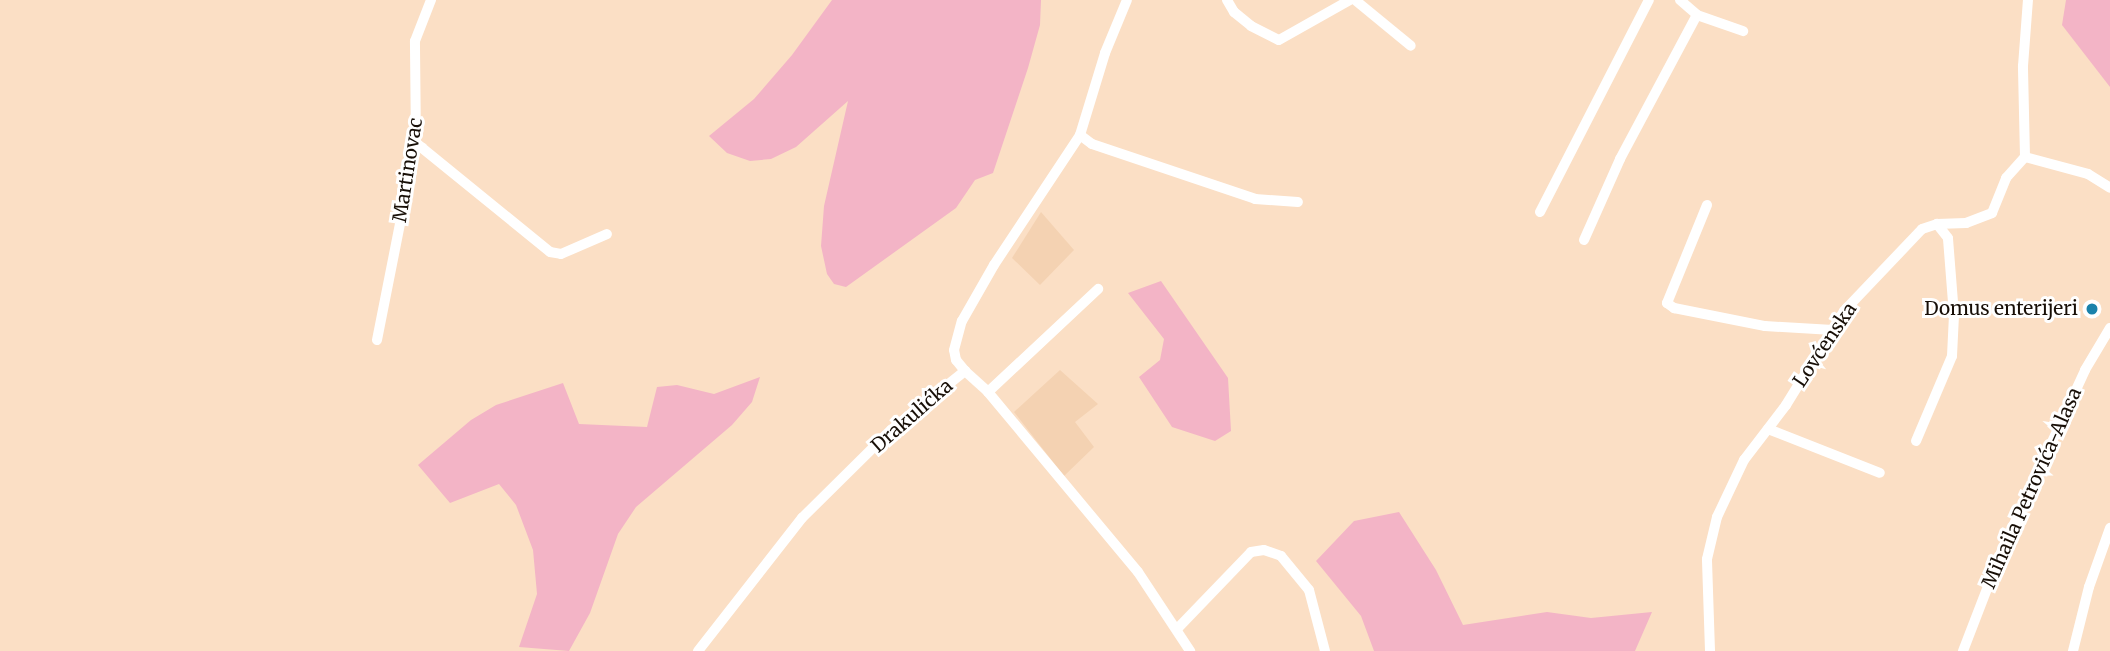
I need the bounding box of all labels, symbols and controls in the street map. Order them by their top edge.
street label: Martinovac [388,116,428,224]
street label: Lovćenska [1788,298,1862,392]
place label: Domus enterijeri [1924,298,2078,320]
marker: Domus enterijeri [2084,301,2100,317]
street label: Drakulićka [867,375,957,457]
street label: Mihaila Petrovića-Alasa [1977,384,2087,592]

